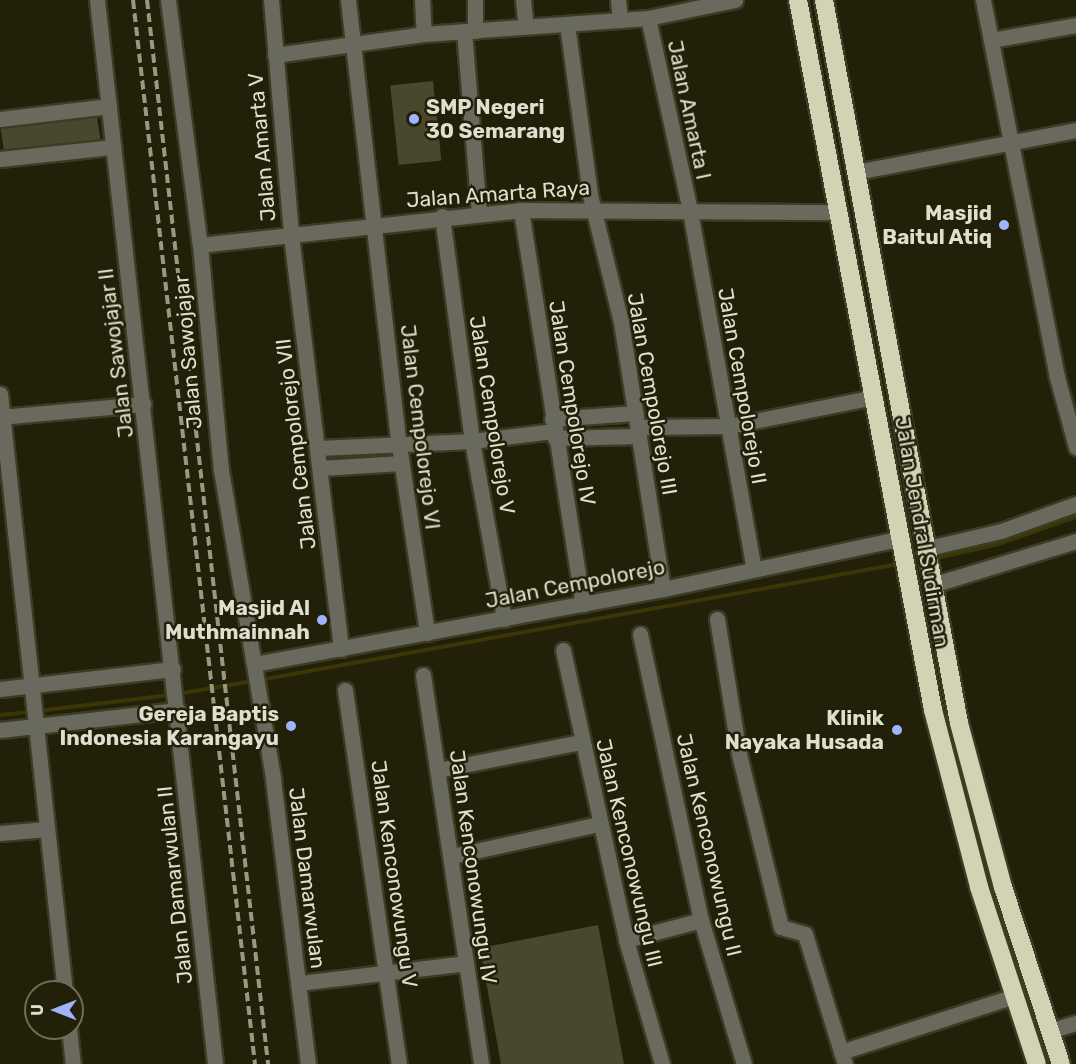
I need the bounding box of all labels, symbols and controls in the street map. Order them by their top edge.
street label: Jalan Amarta I [662,38,716,182]
street label: Jalan Amarta V [243,71,281,223]
place label: SMP Negeri 30 Semarang [426,94,565,144]
marker: SMP Negeri 30 Semarang [407,112,421,126]
street label: Jalan Amarta Raya [405,175,591,213]
place label: Masjid Baitul Atiq [882,200,992,250]
marker: Masjid Baitul Atiq [997,218,1011,232]
street label: Jalan Sawojajar II [93,266,139,440]
street label: Jalan Sawojajar [169,274,207,430]
street label: Jalan Cempolorejo II [712,286,772,486]
street label: Jalan Cempolorejo III [622,291,682,497]
street label: Jalan Cempolorejo IV [543,299,601,507]
street label: Jalan Cempolorejo V [464,314,520,516]
street label: Jalan Cempolorejo VI [395,323,445,531]
street label: Jalan Cempolorejo VII [271,337,321,551]
street label: Jalan Jendral Sudirman [889,415,955,649]
street label: Jalan Cempolorejo [483,554,667,614]
place label: Masjid Al Muthmainnah [165,595,310,645]
marker: Masjid Al Muthmainnah [315,613,329,627]
place label: Gereja Baptis Indonesia Karangayu [59,701,279,751]
place label: Klinik Nayaka Husada [725,705,884,755]
marker: Gereja Baptis Indonesia Karangayu [284,719,298,733]
marker: Klinik Nayaka Husada [888,721,906,739]
street label: Jalan Kenconowungu II [671,731,747,959]
street label: Jalan Kenconowungu III [590,736,668,970]
street label: Jalan Kenconowungu IV [444,748,502,986]
street label: Jalan Kenconowungu V [365,758,423,990]
street label: Jalan Damarwulan II [152,785,198,985]
street label: Jalan Damarwulan [283,786,331,970]
north arrow [24,980,84,1040]
text: U [28,1004,47,1016]

